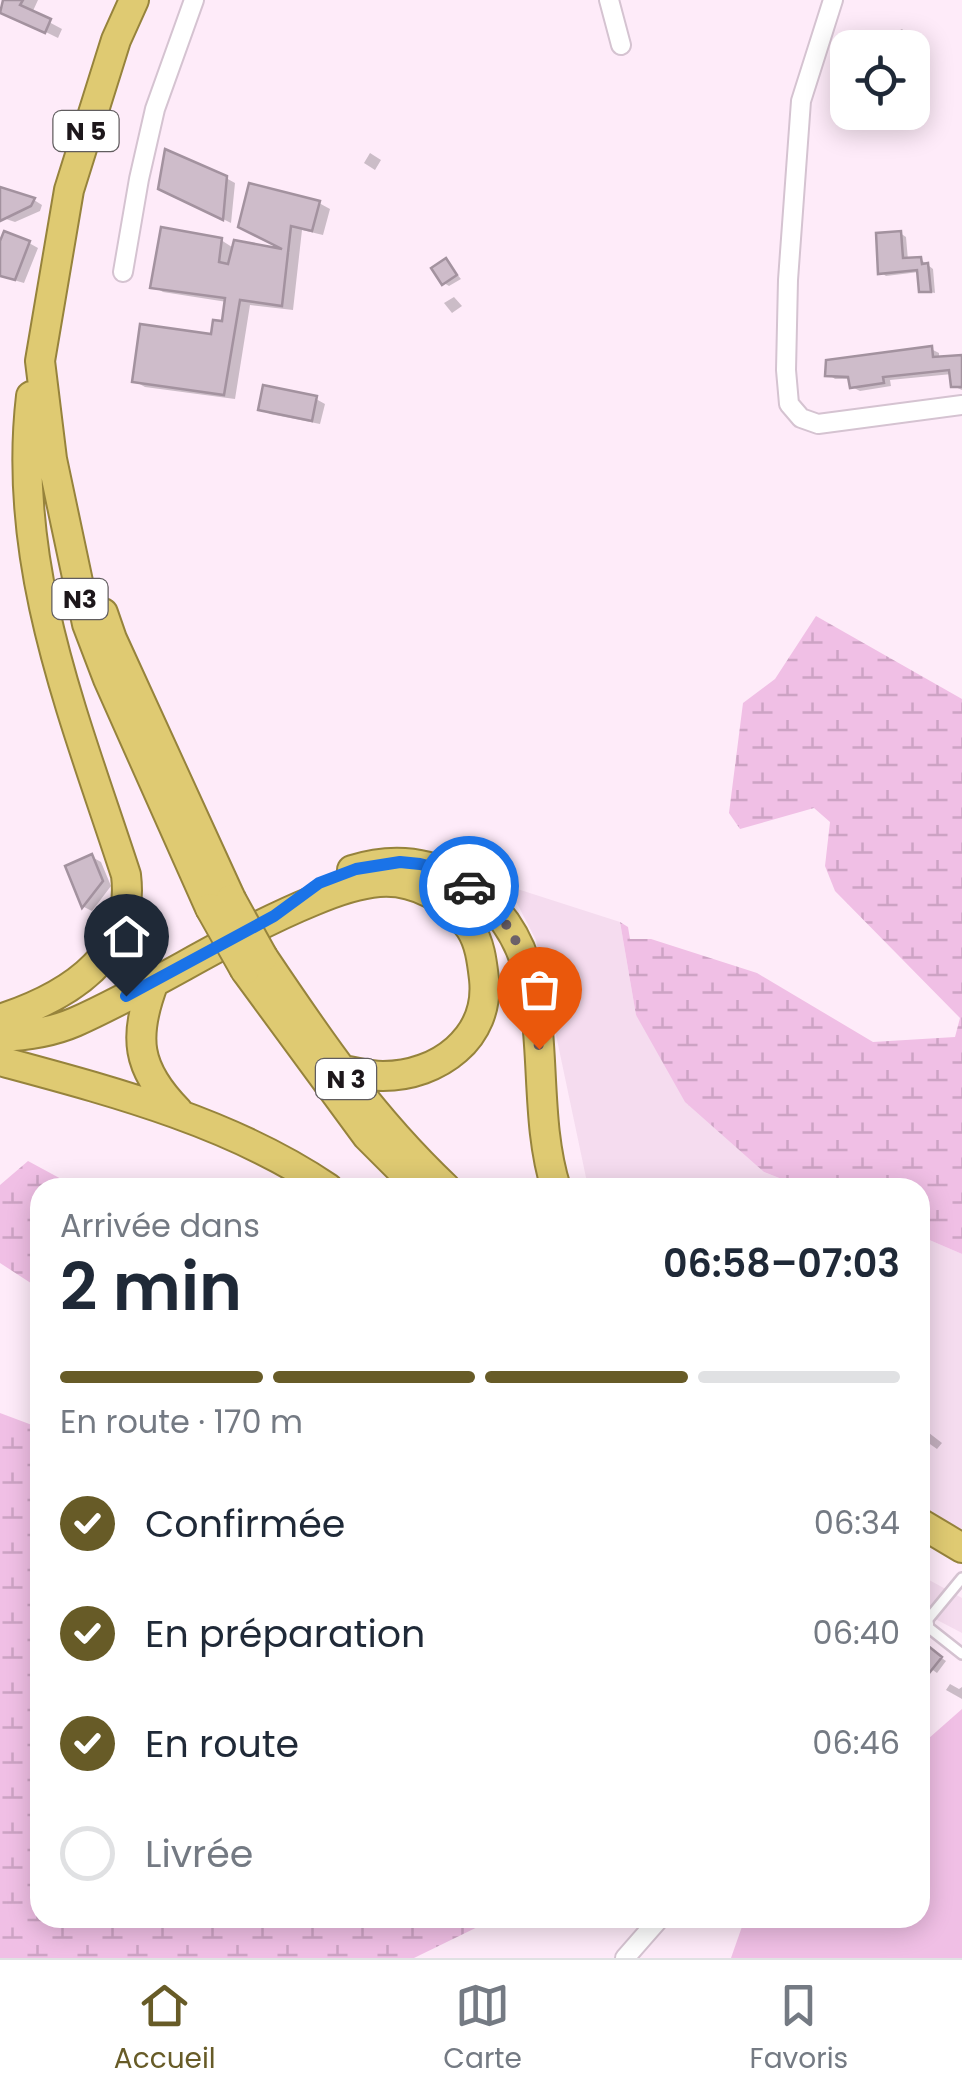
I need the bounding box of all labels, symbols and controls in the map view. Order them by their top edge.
map controls [830,30,930,130]
button: locate [830,30,930,130]
road number: N 5 [54,111,118,151]
road number: N3 [52,579,108,619]
courier [419,836,519,936]
icon: car [442,859,497,914]
pin [84,894,169,997]
icon: home [99,909,154,964]
pin [497,947,582,1050]
icon: bag [512,962,567,1017]
road number: N 3 [316,1059,376,1099]
text: Arrivée dans [60,1203,260,1248]
text: 06:58–07:03 [663,1237,900,1290]
text: 2 min [60,1242,242,1333]
text: En route · 170 m [60,1399,303,1444]
icon: check [60,1496,115,1551]
text: Confirmée [145,1497,345,1550]
text: 06:34 [814,1500,900,1545]
icon: check [60,1606,115,1661]
text: En préparation [145,1607,425,1660]
text: 06:40 [813,1610,900,1655]
icon: check [60,1716,115,1771]
text: En route [145,1717,299,1770]
text: 06:46 [812,1720,900,1765]
text: Livrée [145,1827,253,1880]
tab: Accueil [114,1978,216,2080]
tab: Carte [443,1978,522,2080]
tab: Favoris [750,1978,848,2080]

